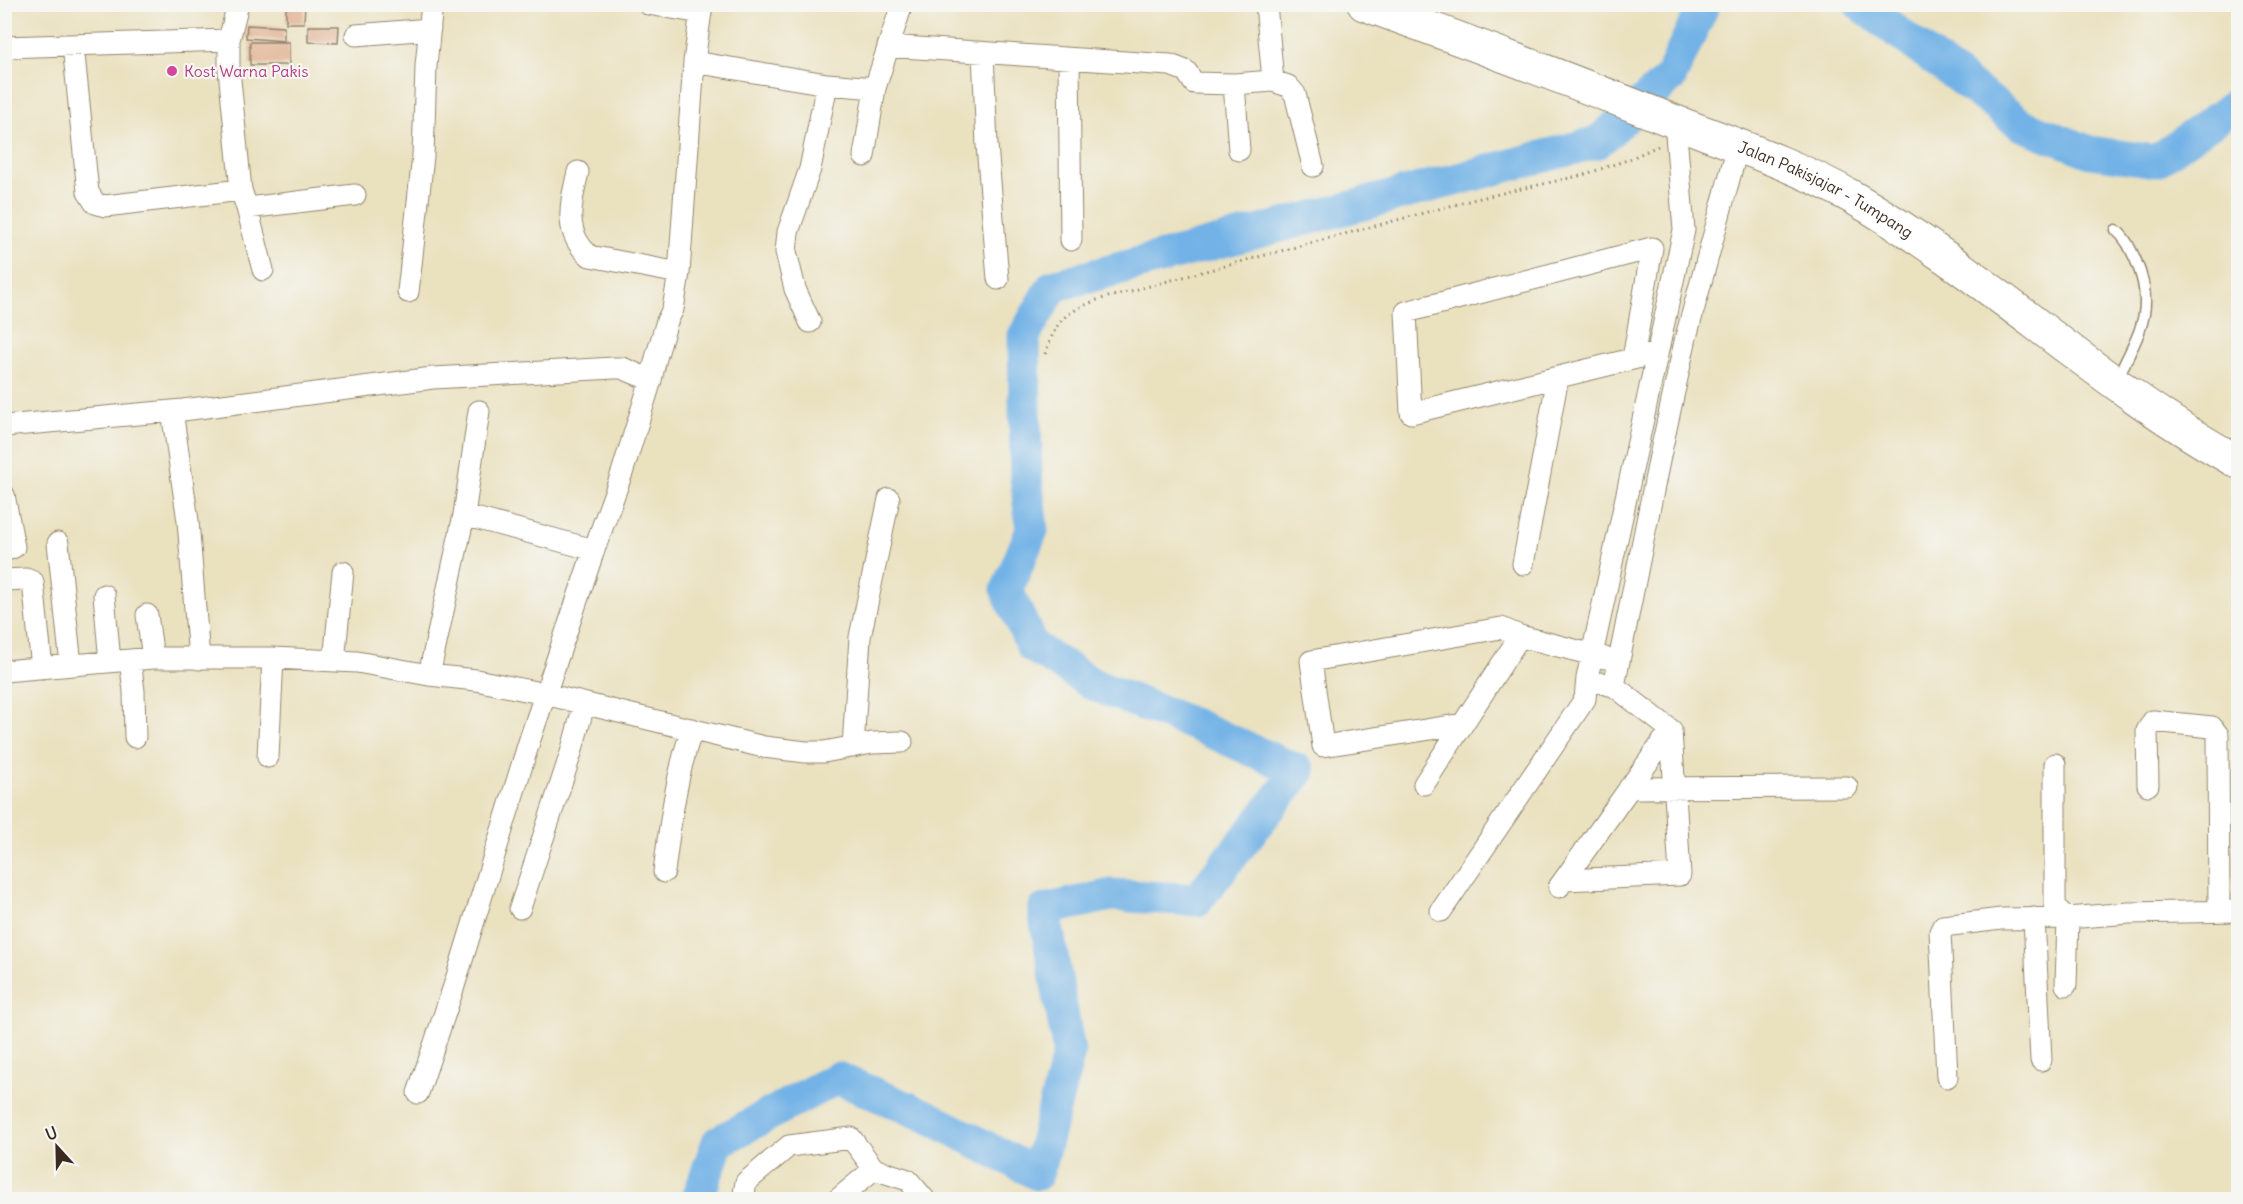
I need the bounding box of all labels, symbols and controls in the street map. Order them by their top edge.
place label: Kost Warna Pakis [184,61,308,81]
marker: Kost Warna Pakis [165,64,179,78]
street label: Jalan Pakisjajar - Tumpang [1735,137,1917,242]
north arrow [27,1117,87,1177]
text: U [43,1122,60,1144]

